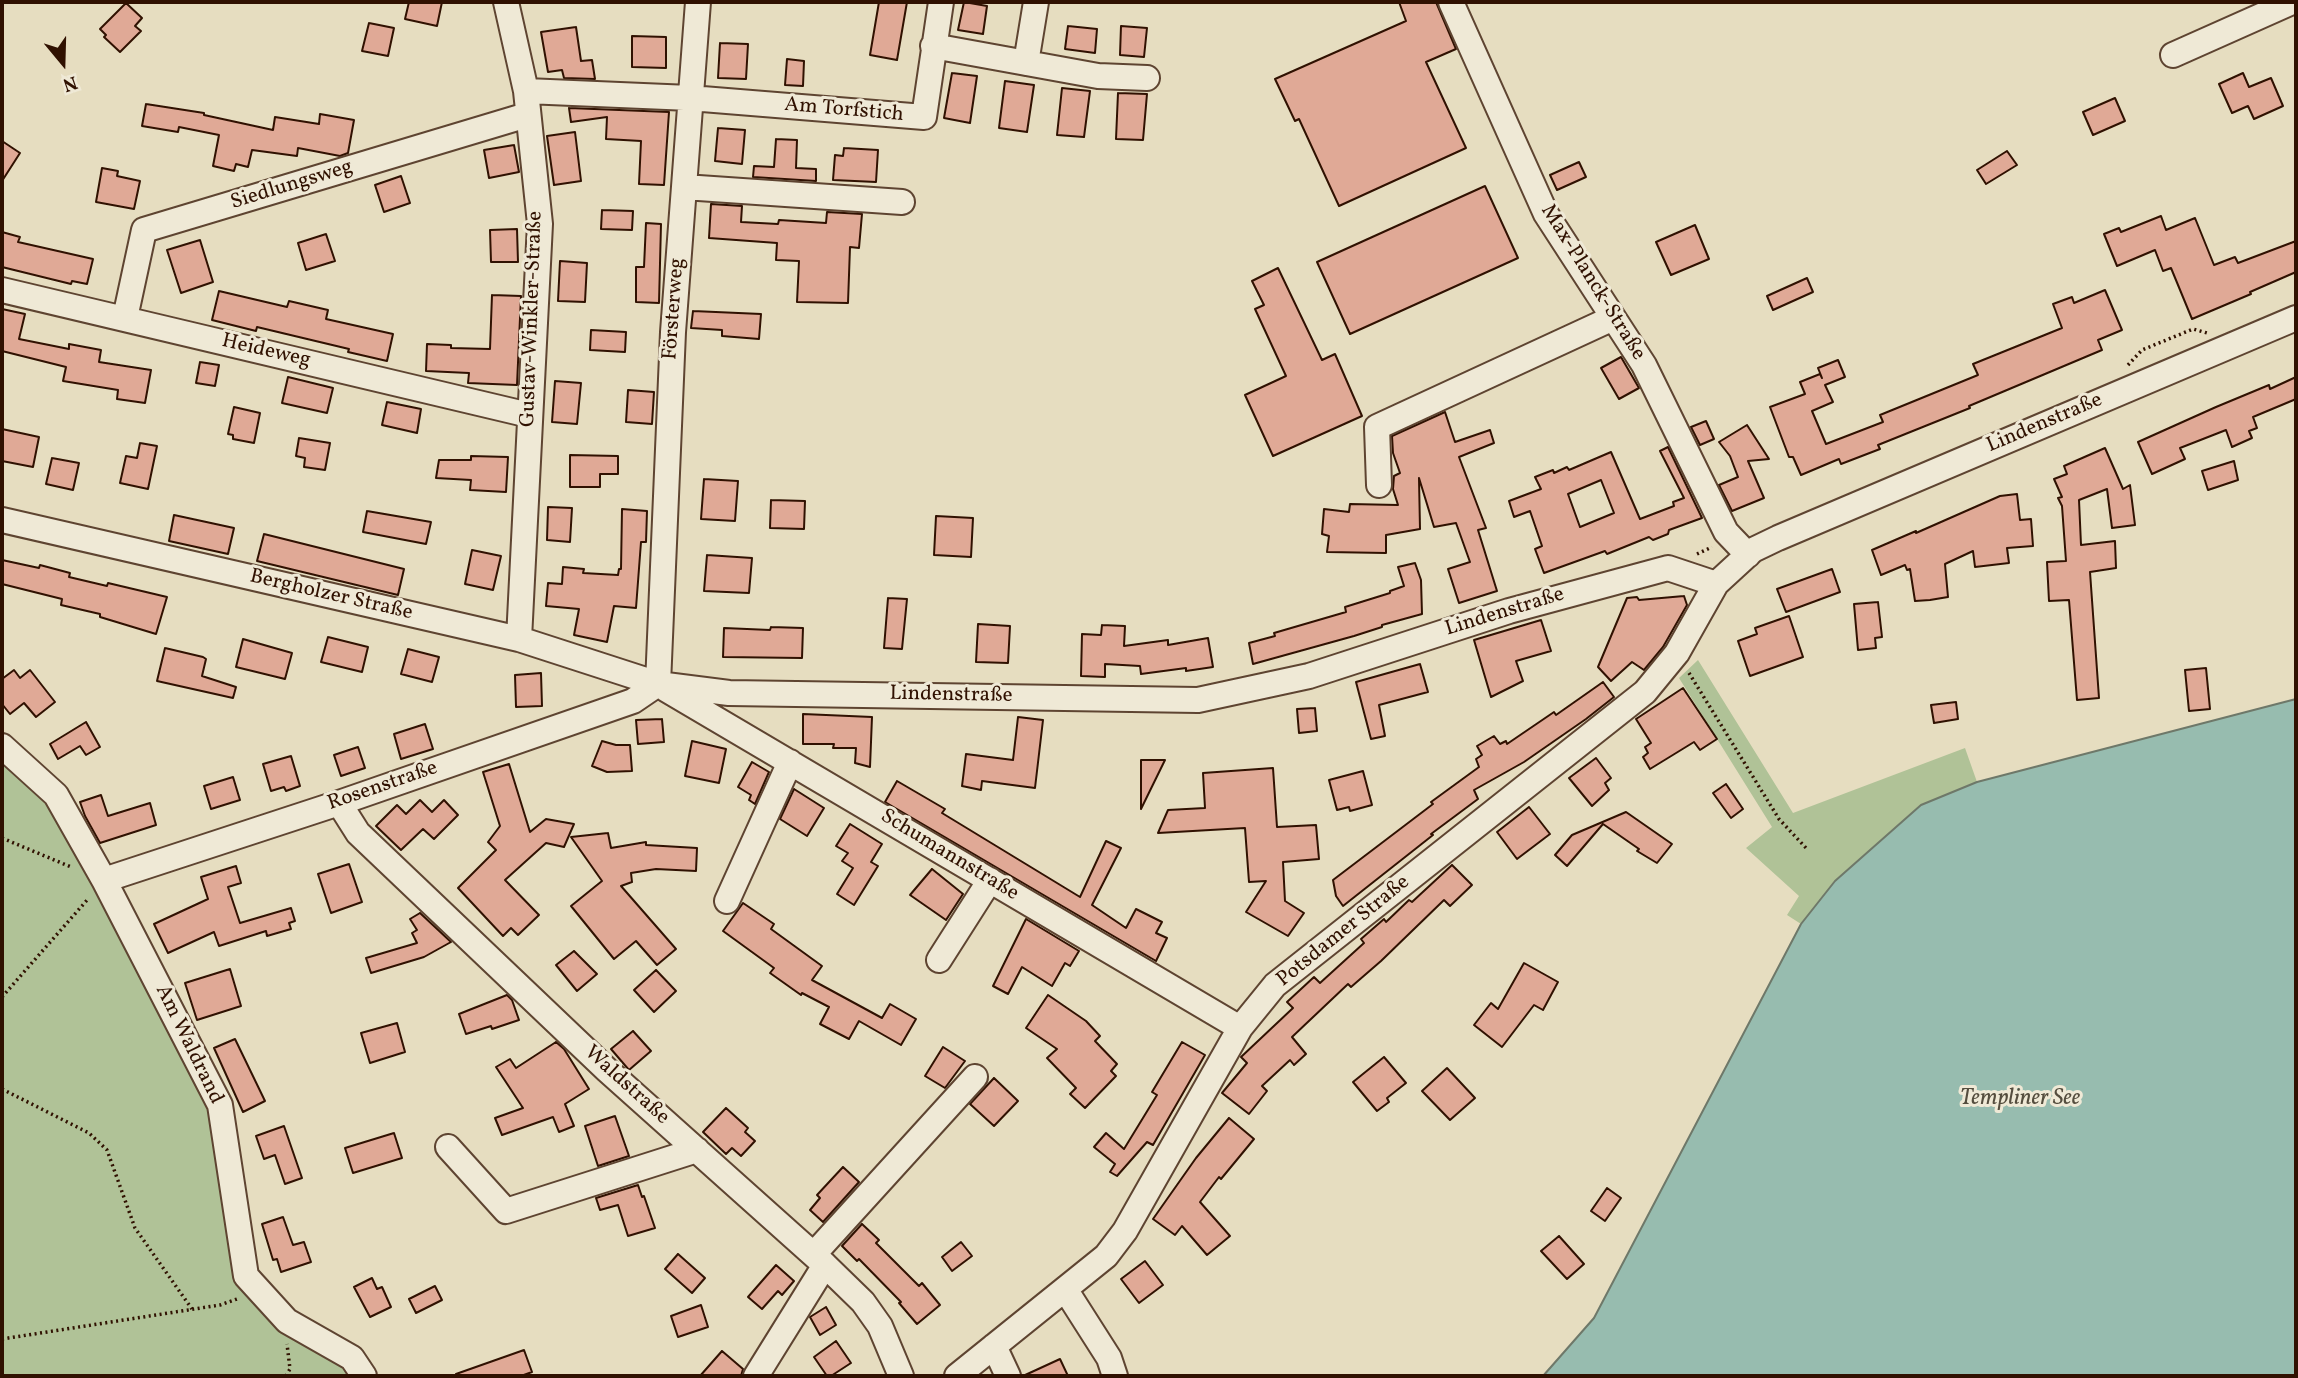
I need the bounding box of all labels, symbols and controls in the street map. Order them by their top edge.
north arrow [28,28,98,98]
text: N [59,68,81,97]
street label: Am Torfstich [783,93,905,129]
street label: Siedlungsweg [228,155,356,217]
street label: Max-Planck-Straße [1534,201,1650,365]
street label: Gustav-Winkler-Straße [517,210,549,428]
street label: Försterweg [659,257,691,361]
street label: Heideweg [219,330,313,374]
street label: Lindenstraße [1983,388,2107,460]
street label: Bergholzer Straße [247,565,415,627]
street label: Lindenstraße [1442,583,1568,643]
street label: Lindenstraße [889,682,1013,710]
street label: Rosenstraße [325,756,441,818]
street label: Schumannstraße [875,805,1023,907]
street label: Potsdamer Straße [1272,871,1416,993]
street label: Am Waldrand [148,981,228,1109]
street label: Waldstraße [578,1041,674,1131]
water label: Templiner See [1960,1086,2080,1114]

